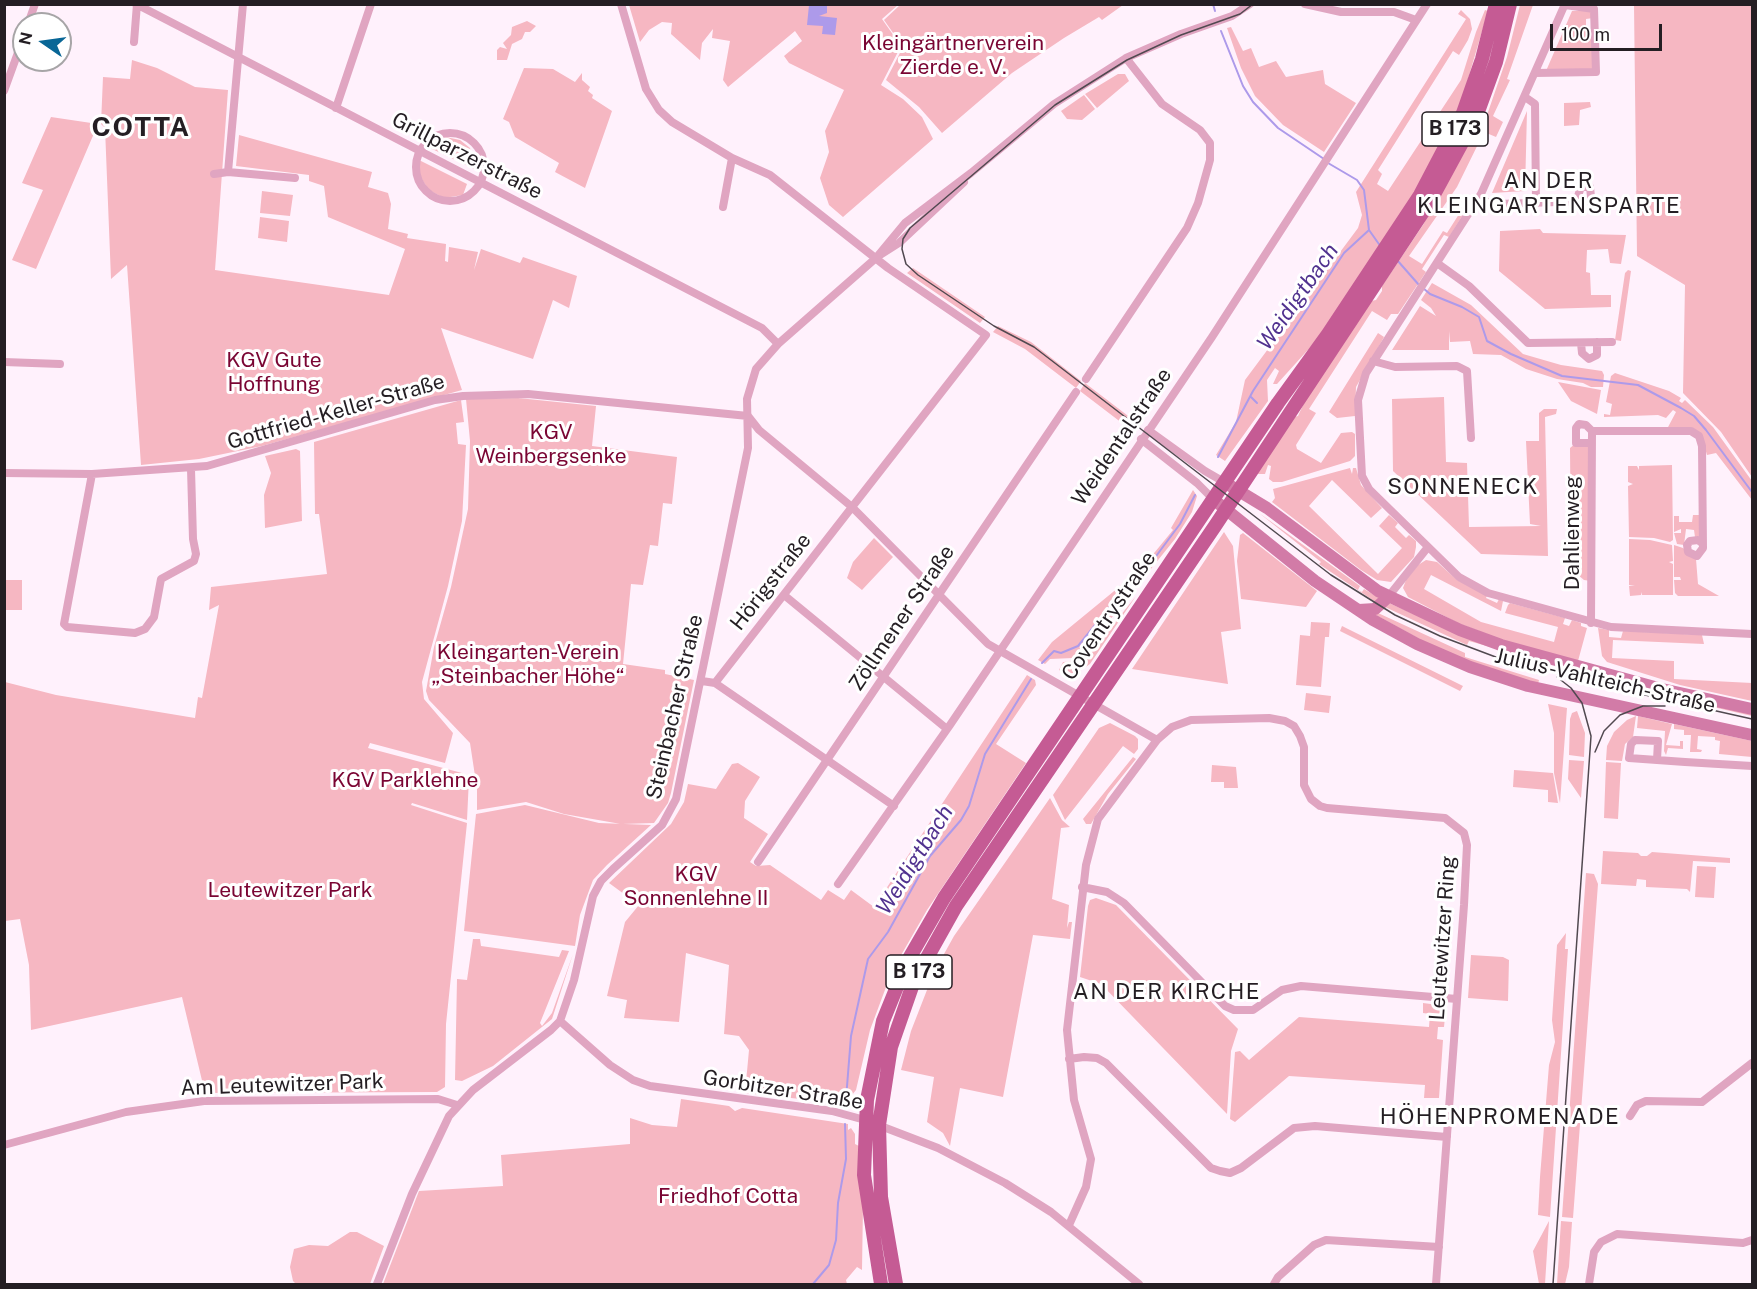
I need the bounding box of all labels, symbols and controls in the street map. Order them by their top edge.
north arrow [12,12,72,72]
scale bar [1553,12,1666,50]
text: 100 m [1561,24,1610,45]
text: N [15,30,37,47]
park label: Kleingärtnerverein Zierde e. V. [862,31,1044,81]
street label: Grillparzerstraße [387,107,547,205]
district label: COTTA [92,112,190,144]
road number: B 173 [1422,112,1488,146]
district label: AN DER KLEINGARTENSPARTE [1417,168,1681,220]
water label: Weidigtbach [1252,239,1344,355]
park label: KGV Gute Hoffnung [226,348,322,398]
street label: Weidentalstraße [1067,364,1177,510]
street label: Gottfried-Keller-Straße [224,369,448,455]
park label: KGV Weinbergsenke [475,420,627,470]
district label: SONNENECK [1387,474,1539,500]
street label: Dahlienweg [1560,476,1586,590]
street label: Hörigstraße [725,528,817,636]
street label: Zöllmener Straße [844,540,960,696]
street label: Coventrystraße [1057,547,1161,685]
street label: Steinbacher Straße [641,612,709,802]
park label: Kleingarten-Verein „Steinbacher Höhe“ [431,640,625,690]
street label: Julius-Vahlteich-Straße [1492,643,1718,719]
park label: KGV Parklehne [332,768,478,794]
water label: Weidigtbach [871,800,959,920]
street label: Leutewitzer Ring [1425,855,1461,1021]
park label: KGV Sonnenlehne II [623,862,769,912]
park label: Leutewitzer Park [207,878,373,904]
road number: B 173 [886,955,952,989]
district label: AN DER KIRCHE [1073,979,1261,1005]
street label: Gorbitzer Straße [701,1065,865,1115]
street label: Am Leutewitzer Park [180,1069,384,1101]
district label: HÖHENPROMENADE [1380,1104,1620,1130]
park label: Friedhof Cotta [658,1184,798,1210]

